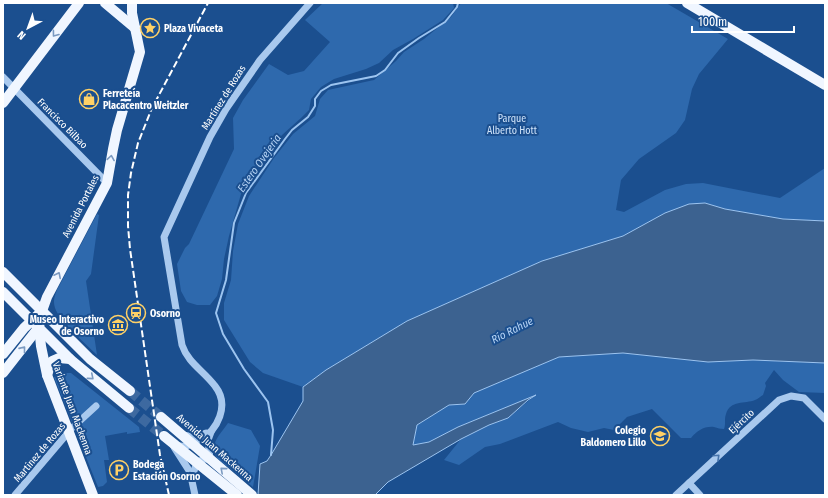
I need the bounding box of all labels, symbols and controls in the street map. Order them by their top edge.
north arrow [8,8,48,48]
scale bar [692,8,794,34]
text: 100 m [698,15,727,29]
place icon: Plaza Vivaceta [139,17,161,39]
place label: Plaza Vivaceta [164,23,223,35]
text: N [15,28,29,42]
one-way arrow [53,30,60,37]
street label: Martínez de Rozas [198,63,248,132]
place label: Ferreteía Placacentro Weitzler [103,87,189,112]
shop icon: Ferreteía Placacentro Weitzler [78,88,100,110]
street label: Francisco Bilbao [35,96,90,151]
park label: Parque Alberto Hott [487,113,538,137]
water label: Estero Ovejeria [235,132,284,195]
one-way arrow [106,155,115,161]
street label: Avenida Portales [60,173,102,240]
one-way arrow [53,272,61,280]
station icon: Osorno [125,302,147,324]
place label: Osorno [150,308,181,320]
place label: Museo Interactivo de Osorno [30,314,105,338]
museum icon: Museo Interactivo de Osorno [107,314,129,336]
water label: Río Rahue [489,314,535,346]
one-way arrow [18,346,25,353]
street label: Variante Juan Mackenna [50,360,94,456]
one-way arrow [86,372,93,379]
street label: Ejército [726,407,757,437]
street label: Avenida Juan Mackenna [174,411,255,484]
street label: Martínez de Rozas [11,420,68,485]
place label: Colegio Baldomero Lillo [581,425,647,449]
school or university icon: Colegio Baldomero Lillo [649,425,671,447]
one-way arrow [713,454,720,461]
parking icon: Bodega Estación Osorno [108,459,130,481]
place label: Bodega Estación Osorno [133,459,201,483]
one-way arrow [220,468,227,475]

